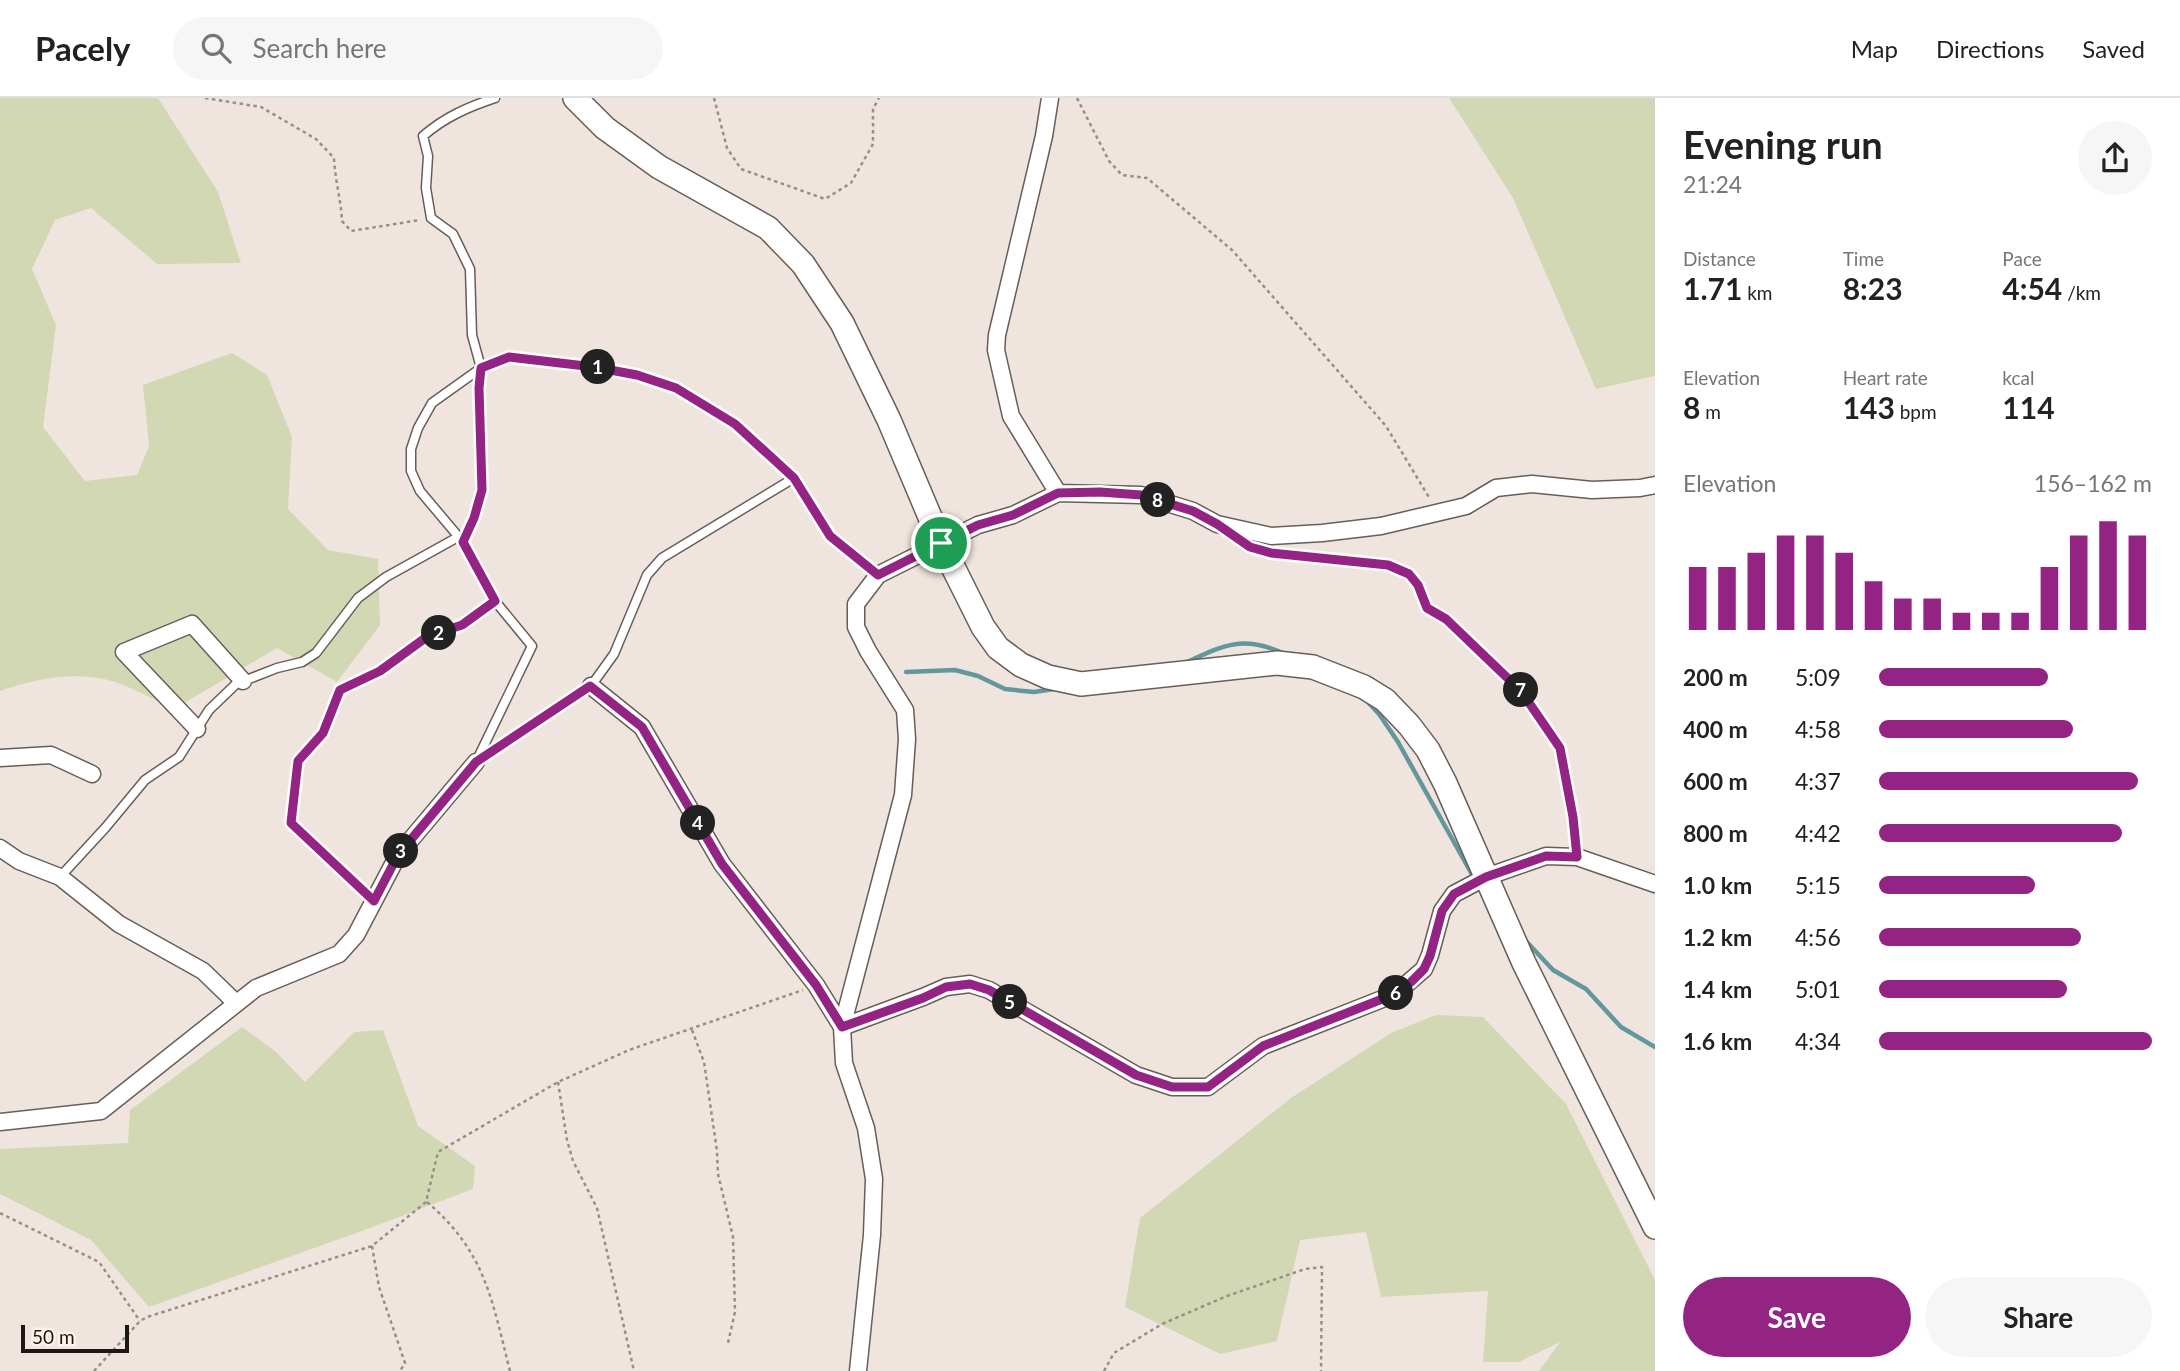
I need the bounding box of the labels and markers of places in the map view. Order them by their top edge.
pin: 1 [580,350,616,384]
pin: 8 [1140,482,1176,518]
pin [911,513,971,573]
pin: 2 [422,616,457,650]
pin: 7 [1504,672,1538,708]
pin: 4 [680,806,716,840]
pin: 3 [384,834,418,868]
pin: 6 [1378,976,1414,1010]
pin: 5 [992,984,1028,1020]

